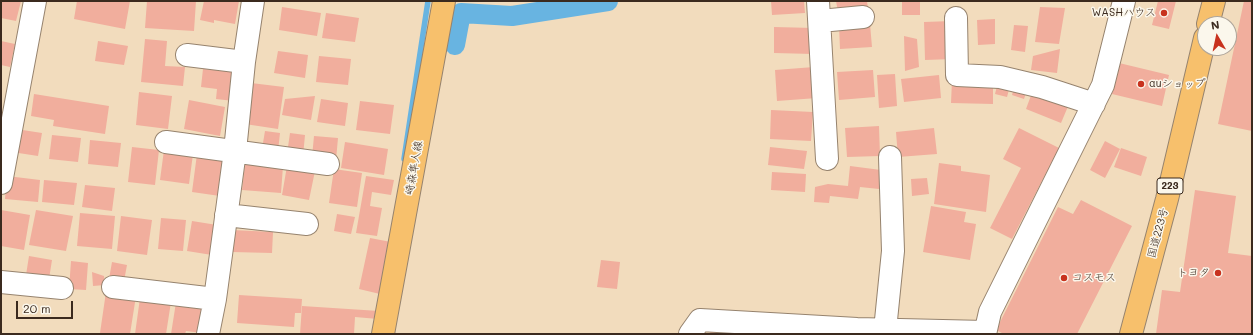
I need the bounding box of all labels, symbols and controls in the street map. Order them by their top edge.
place label: WASHハウス [1092,6,1156,20]
marker: WASHハウス [1159,8,1169,18]
north arrow [1197,16,1237,56]
text: N [1210,17,1220,33]
place label: auショップ [1149,77,1206,91]
marker: auショップ [1136,79,1146,89]
street label: 崎森隼人線 [403,140,425,196]
road number: 223 [1157,178,1183,194]
street label: 国道223号 [1145,206,1171,260]
place label: トヨタ [1177,266,1210,280]
marker: トヨタ [1213,268,1223,278]
place label: コスモス [1072,271,1116,285]
marker: コスモス [1059,273,1069,283]
scale bar [18,293,75,319]
text: 20 m [23,300,51,316]

